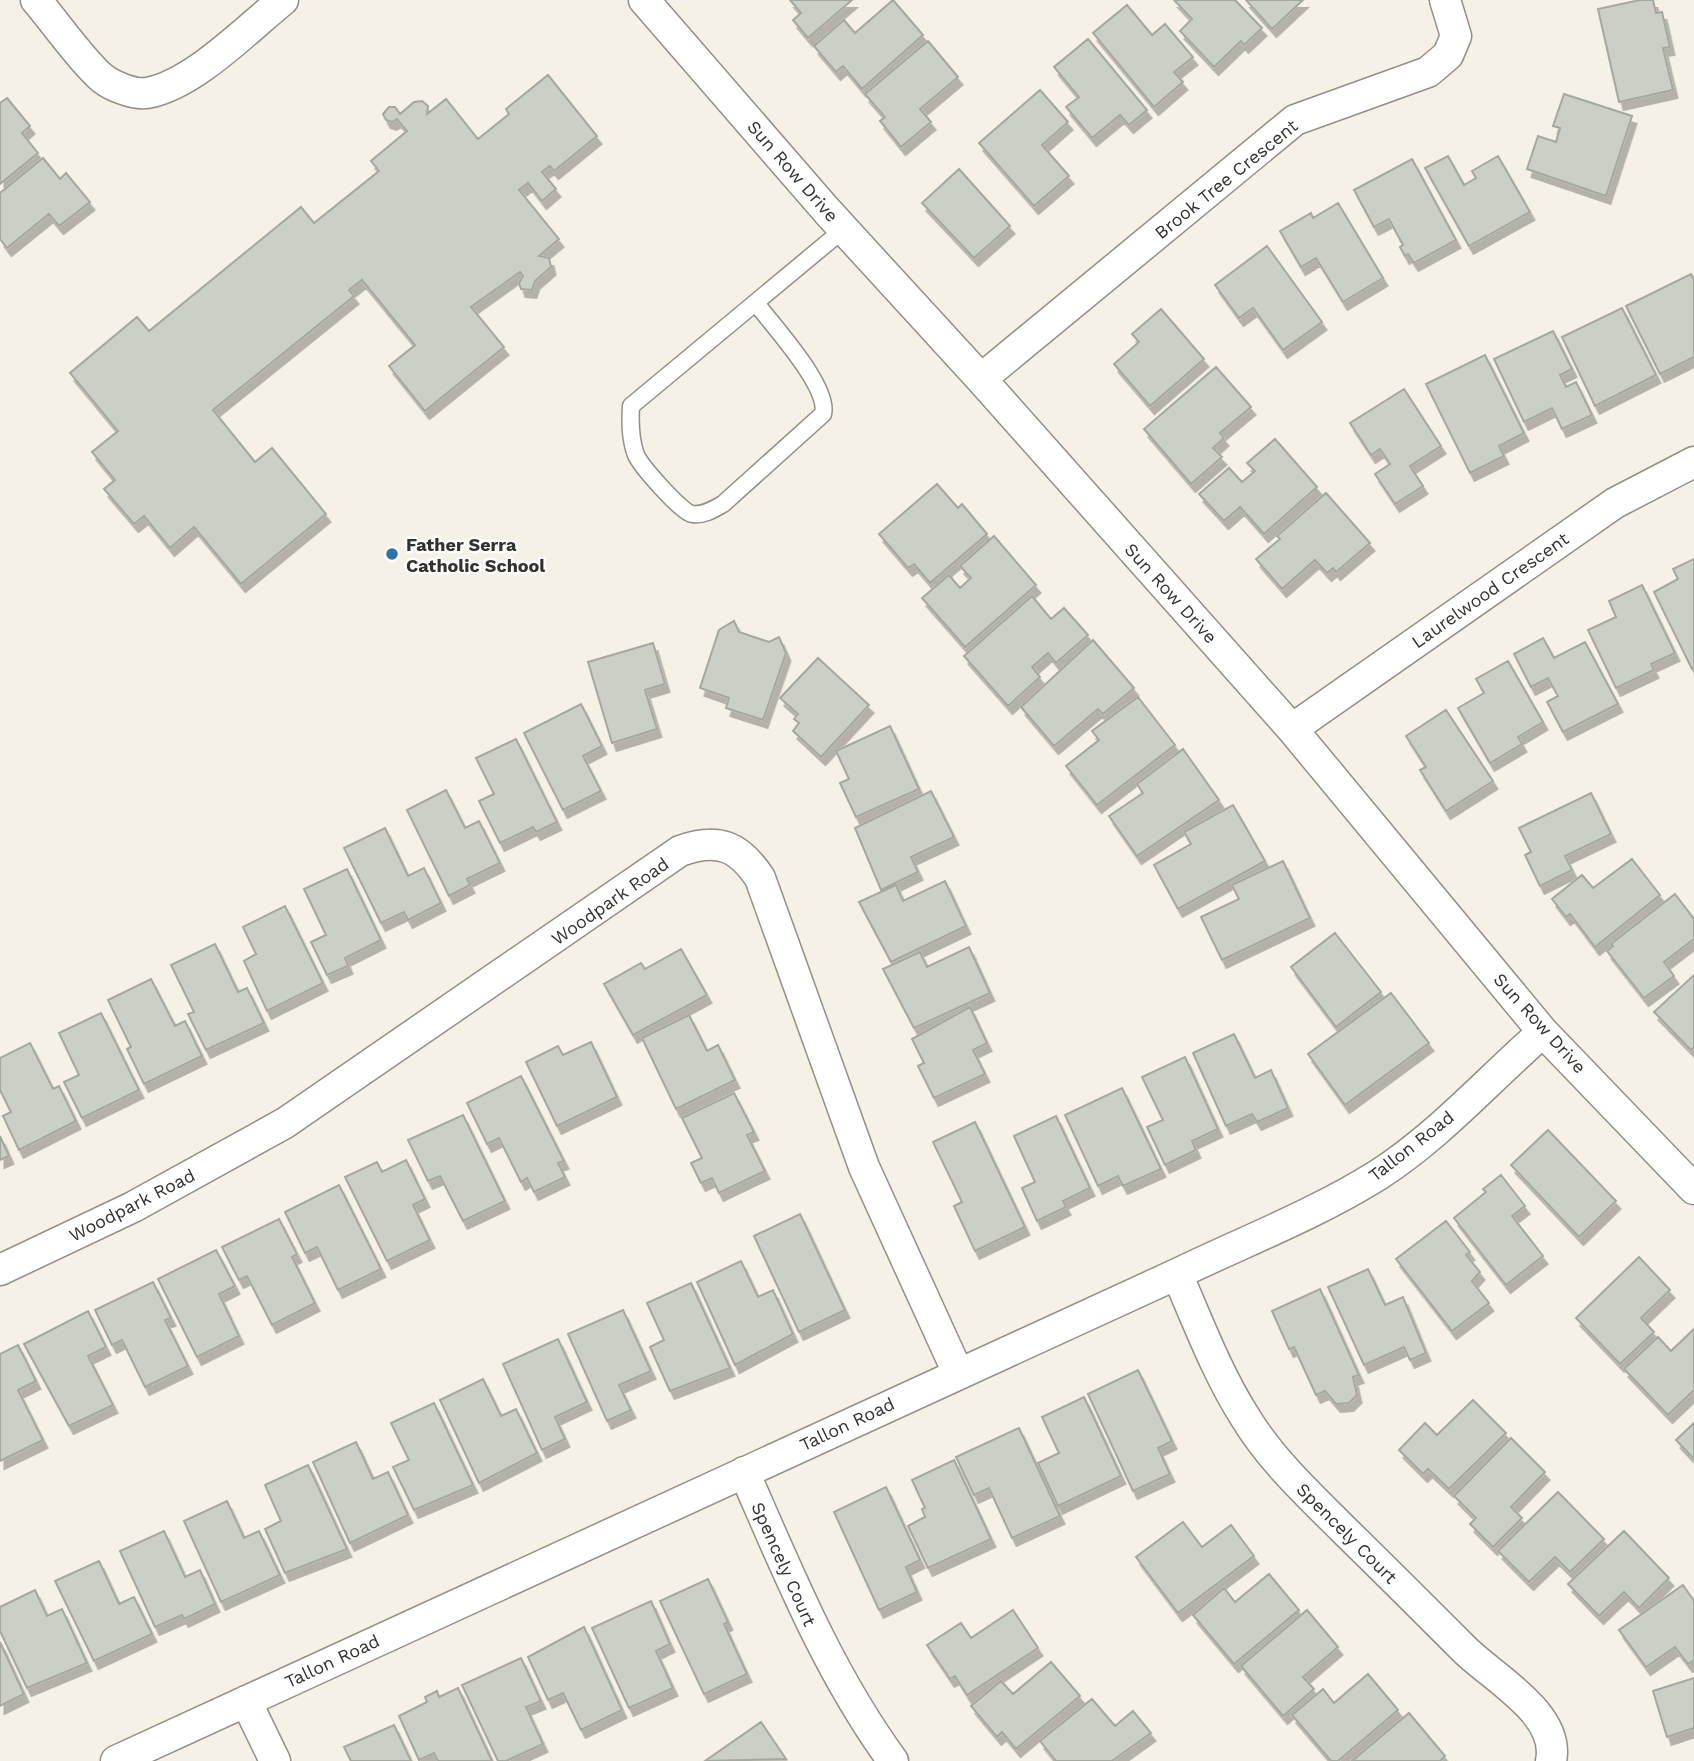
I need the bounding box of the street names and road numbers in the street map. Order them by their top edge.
street label: Brook Tree Crescent [1150,115,1302,243]
street label: Sun Row Drive [743,116,843,226]
street label: Laurelwood Crescent [1407,528,1573,652]
street label: Sun Row Drive [1121,539,1221,647]
street label: Woodpark Road [547,853,673,949]
street label: Sun Row Drive [1490,969,1590,1077]
street label: Tallon Road [1364,1106,1458,1186]
street label: Woodpark Road [66,1164,198,1246]
street label: Tallon Road [796,1393,898,1455]
street label: Spencely Court [1292,1478,1402,1588]
street label: Spencely Court [747,1499,821,1630]
street label: Tallon Road [281,1630,383,1692]

